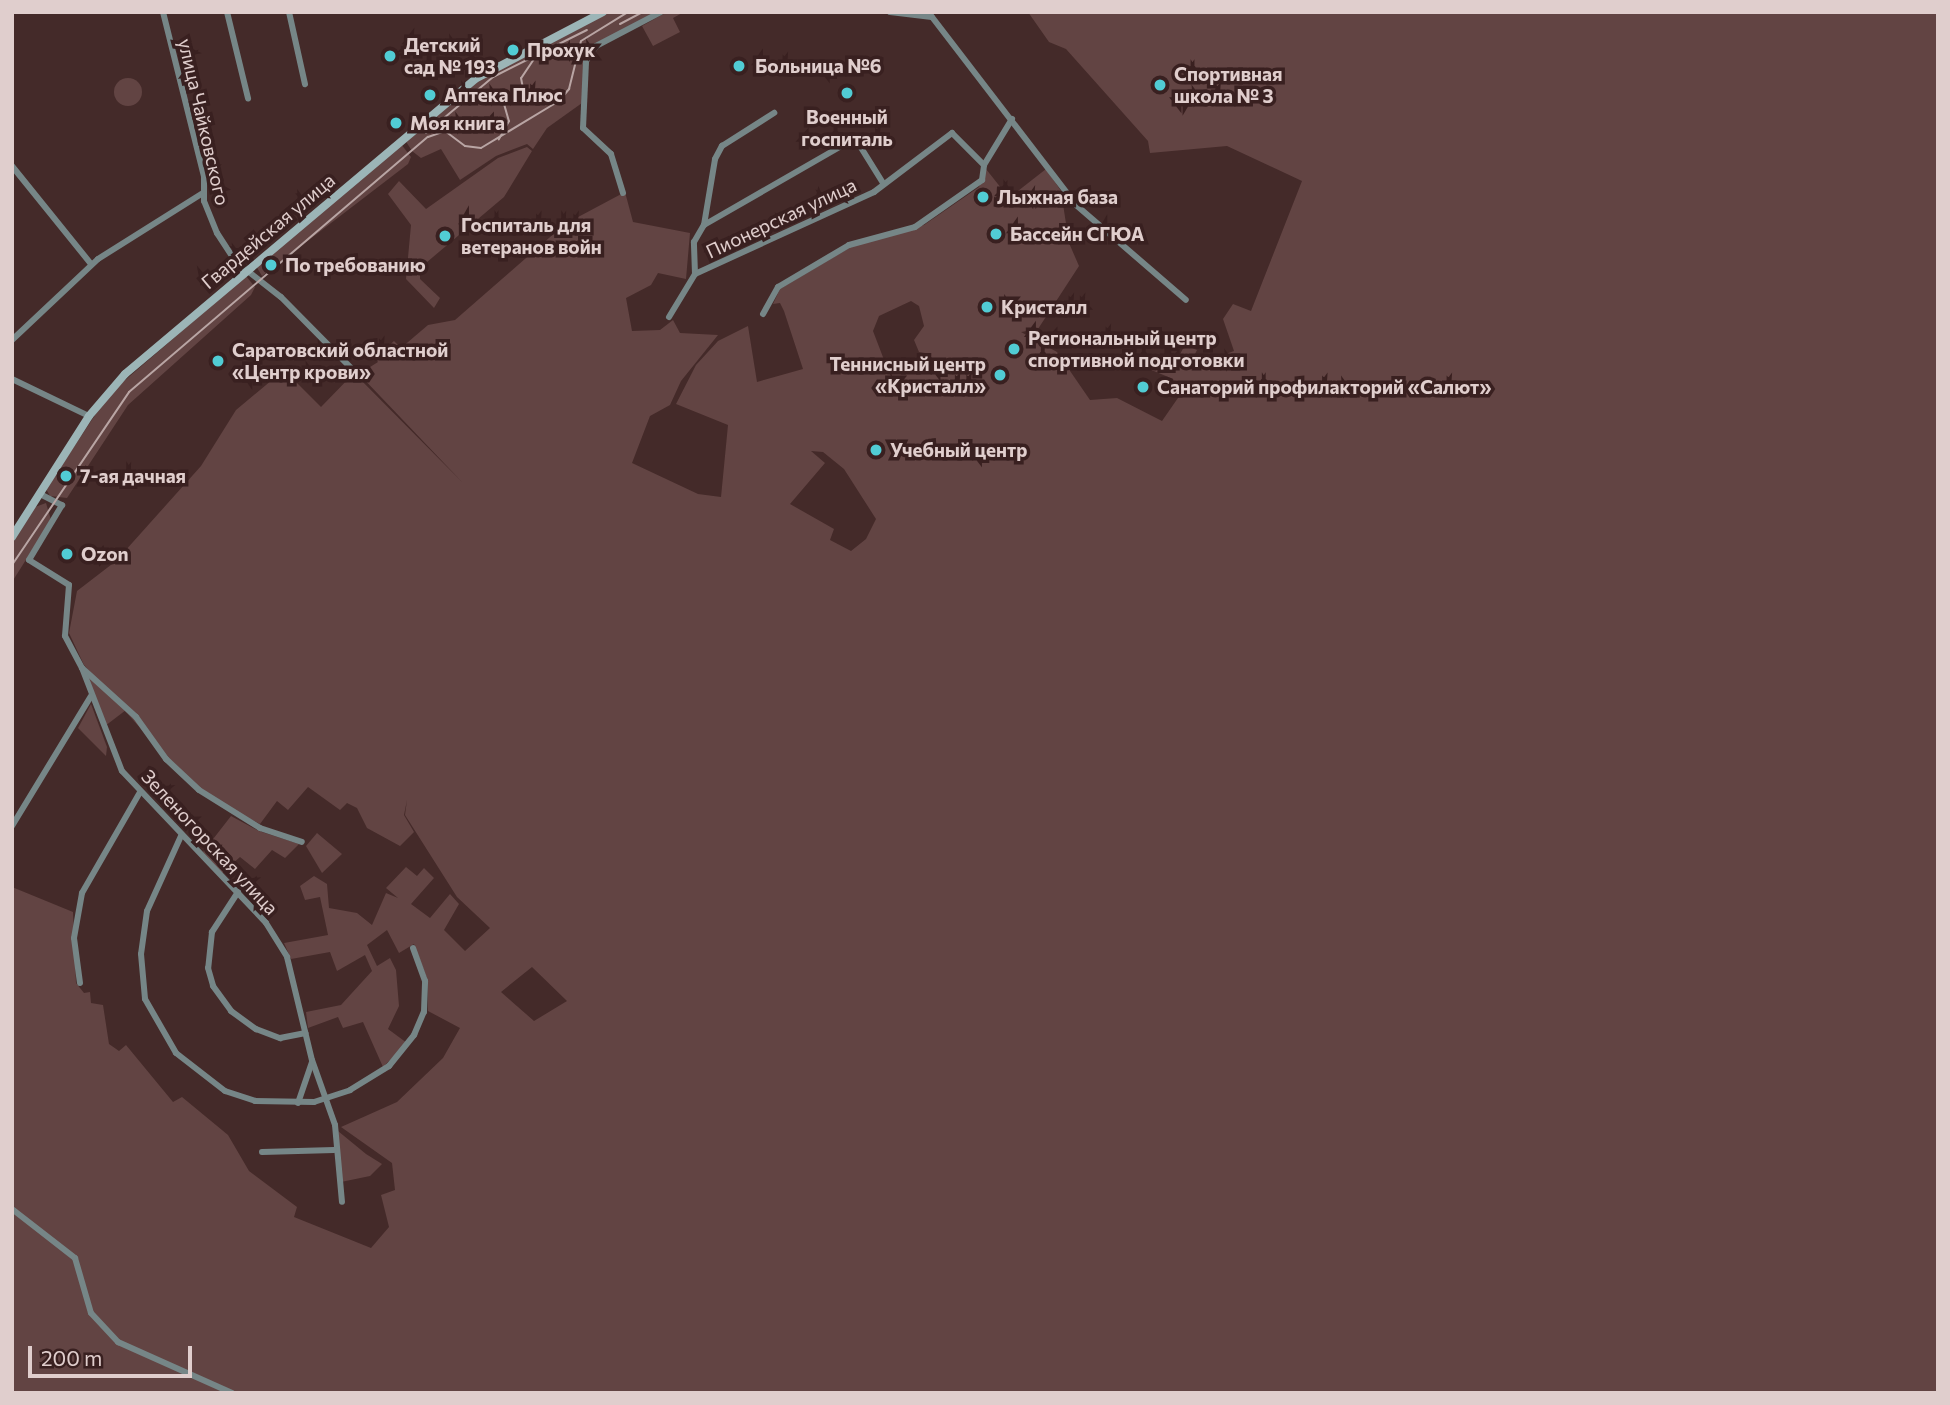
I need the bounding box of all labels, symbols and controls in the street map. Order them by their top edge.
place label: Детский сад № 193 [404,34,496,78]
street label: улица Чайковского [174,36,234,208]
place label: Прохук [527,39,595,61]
marker: Прохук [505,42,521,58]
marker: Детский сад № 193 [382,48,398,64]
place label: Больница №6 [755,55,881,77]
marker: Больница №6 [729,56,749,76]
place label: Спортивная школа № 3 [1174,63,1282,107]
marker: Спортивная школа № 3 [1152,77,1168,93]
marker: Военный госпиталь [837,83,857,103]
place label: Аптека Плюс [444,84,563,106]
marker: Аптека Плюс [422,87,438,103]
place label: Военный госпиталь [801,106,893,150]
place label: Моя книга [410,112,505,134]
marker: Моя книга [388,115,404,131]
street label: Гвардейская улица [197,169,339,293]
street label: Пионерская улица [702,173,860,263]
place label: Лыжная база [997,186,1118,208]
marker: Лыжная база [975,189,991,205]
place label: Госпиталь для ветеранов войн [461,214,602,258]
place label: Бассейн СГЮА [1010,223,1144,245]
marker: Госпиталь для ветеранов войн [435,226,455,246]
marker: Бассейн СГЮА [988,226,1004,242]
place label: По требованию [285,254,426,276]
marker: По требованию [263,257,279,273]
place label: Кристалл [1001,296,1087,318]
marker: Кристалл [979,299,995,315]
place label: Региональный центр спортивной подготовки [1028,327,1245,371]
place label: Саратовский областной «Центр крови» [232,339,448,383]
marker: Региональный центр спортивной подготовки [1006,341,1022,357]
marker: Саратовский областной «Центр крови» [210,353,226,369]
place label: Теннисный центр «Кристалл» [829,353,986,397]
marker: Теннисный центр «Кристалл» [992,367,1008,383]
place label: Санаторий профилакторий «Салют» [1157,376,1492,398]
marker: Санаторий профилакторий «Салют» [1135,379,1151,395]
place label: Учебный центр [890,439,1027,461]
marker: Учебный центр [868,442,884,458]
place label: 7-ая дачная [80,465,186,487]
marker: 7-ая дачная [58,468,74,484]
place label: Ozon [81,543,129,565]
marker: Ozon [59,546,75,562]
street label: Зеленогорская улица [137,765,283,919]
scale bar [32,1332,196,1376]
text: 200 m [41,1345,102,1370]

